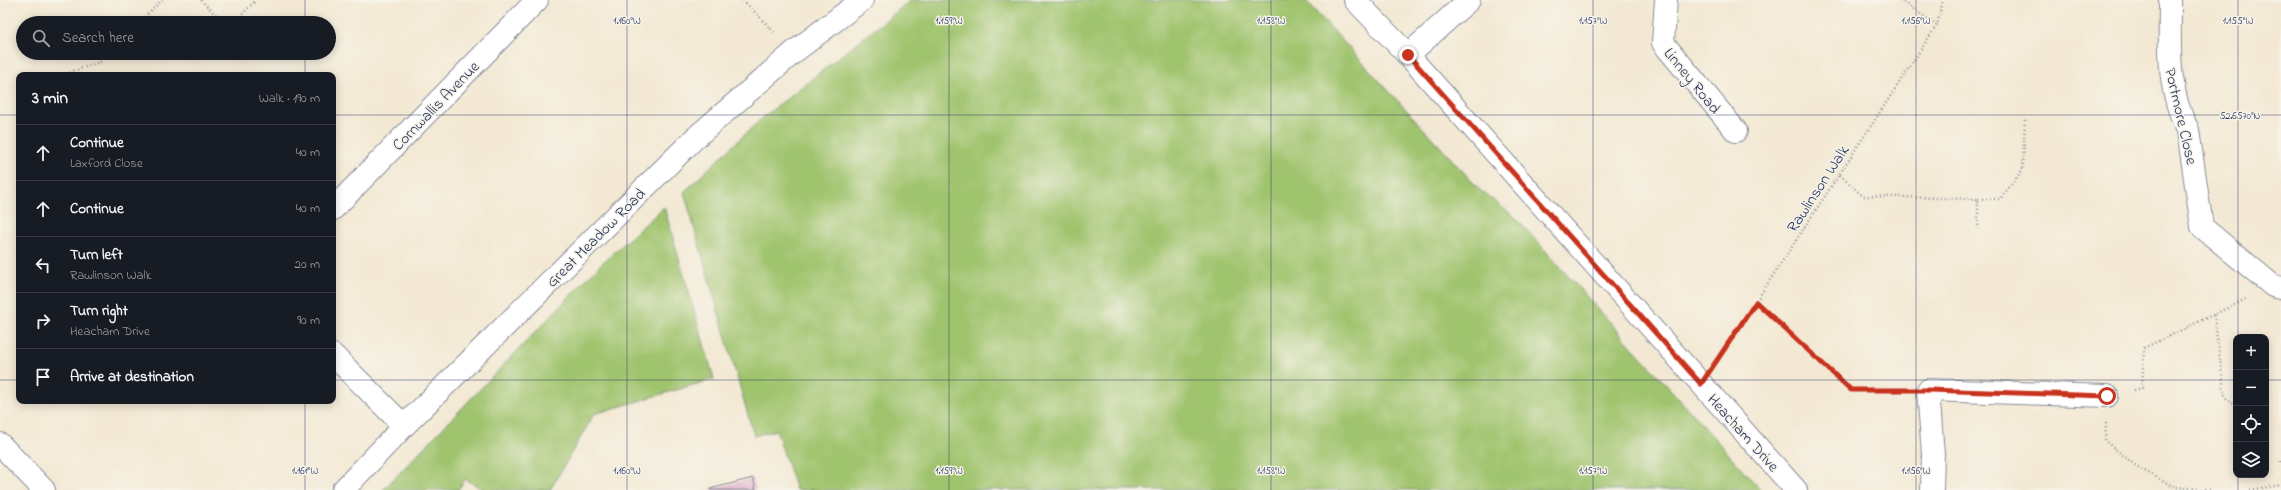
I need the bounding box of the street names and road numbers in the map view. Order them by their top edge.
street label: Linney Road [1657,43,1726,120]
street label: Cornwallis Avenue [387,55,486,157]
street label: Portmore Close [2157,66,2203,168]
street label: Rawlinson Walk [1781,140,1857,238]
street label: Great Meadow Road [541,183,652,294]
street label: Heacham Drive [1701,389,1785,478]

